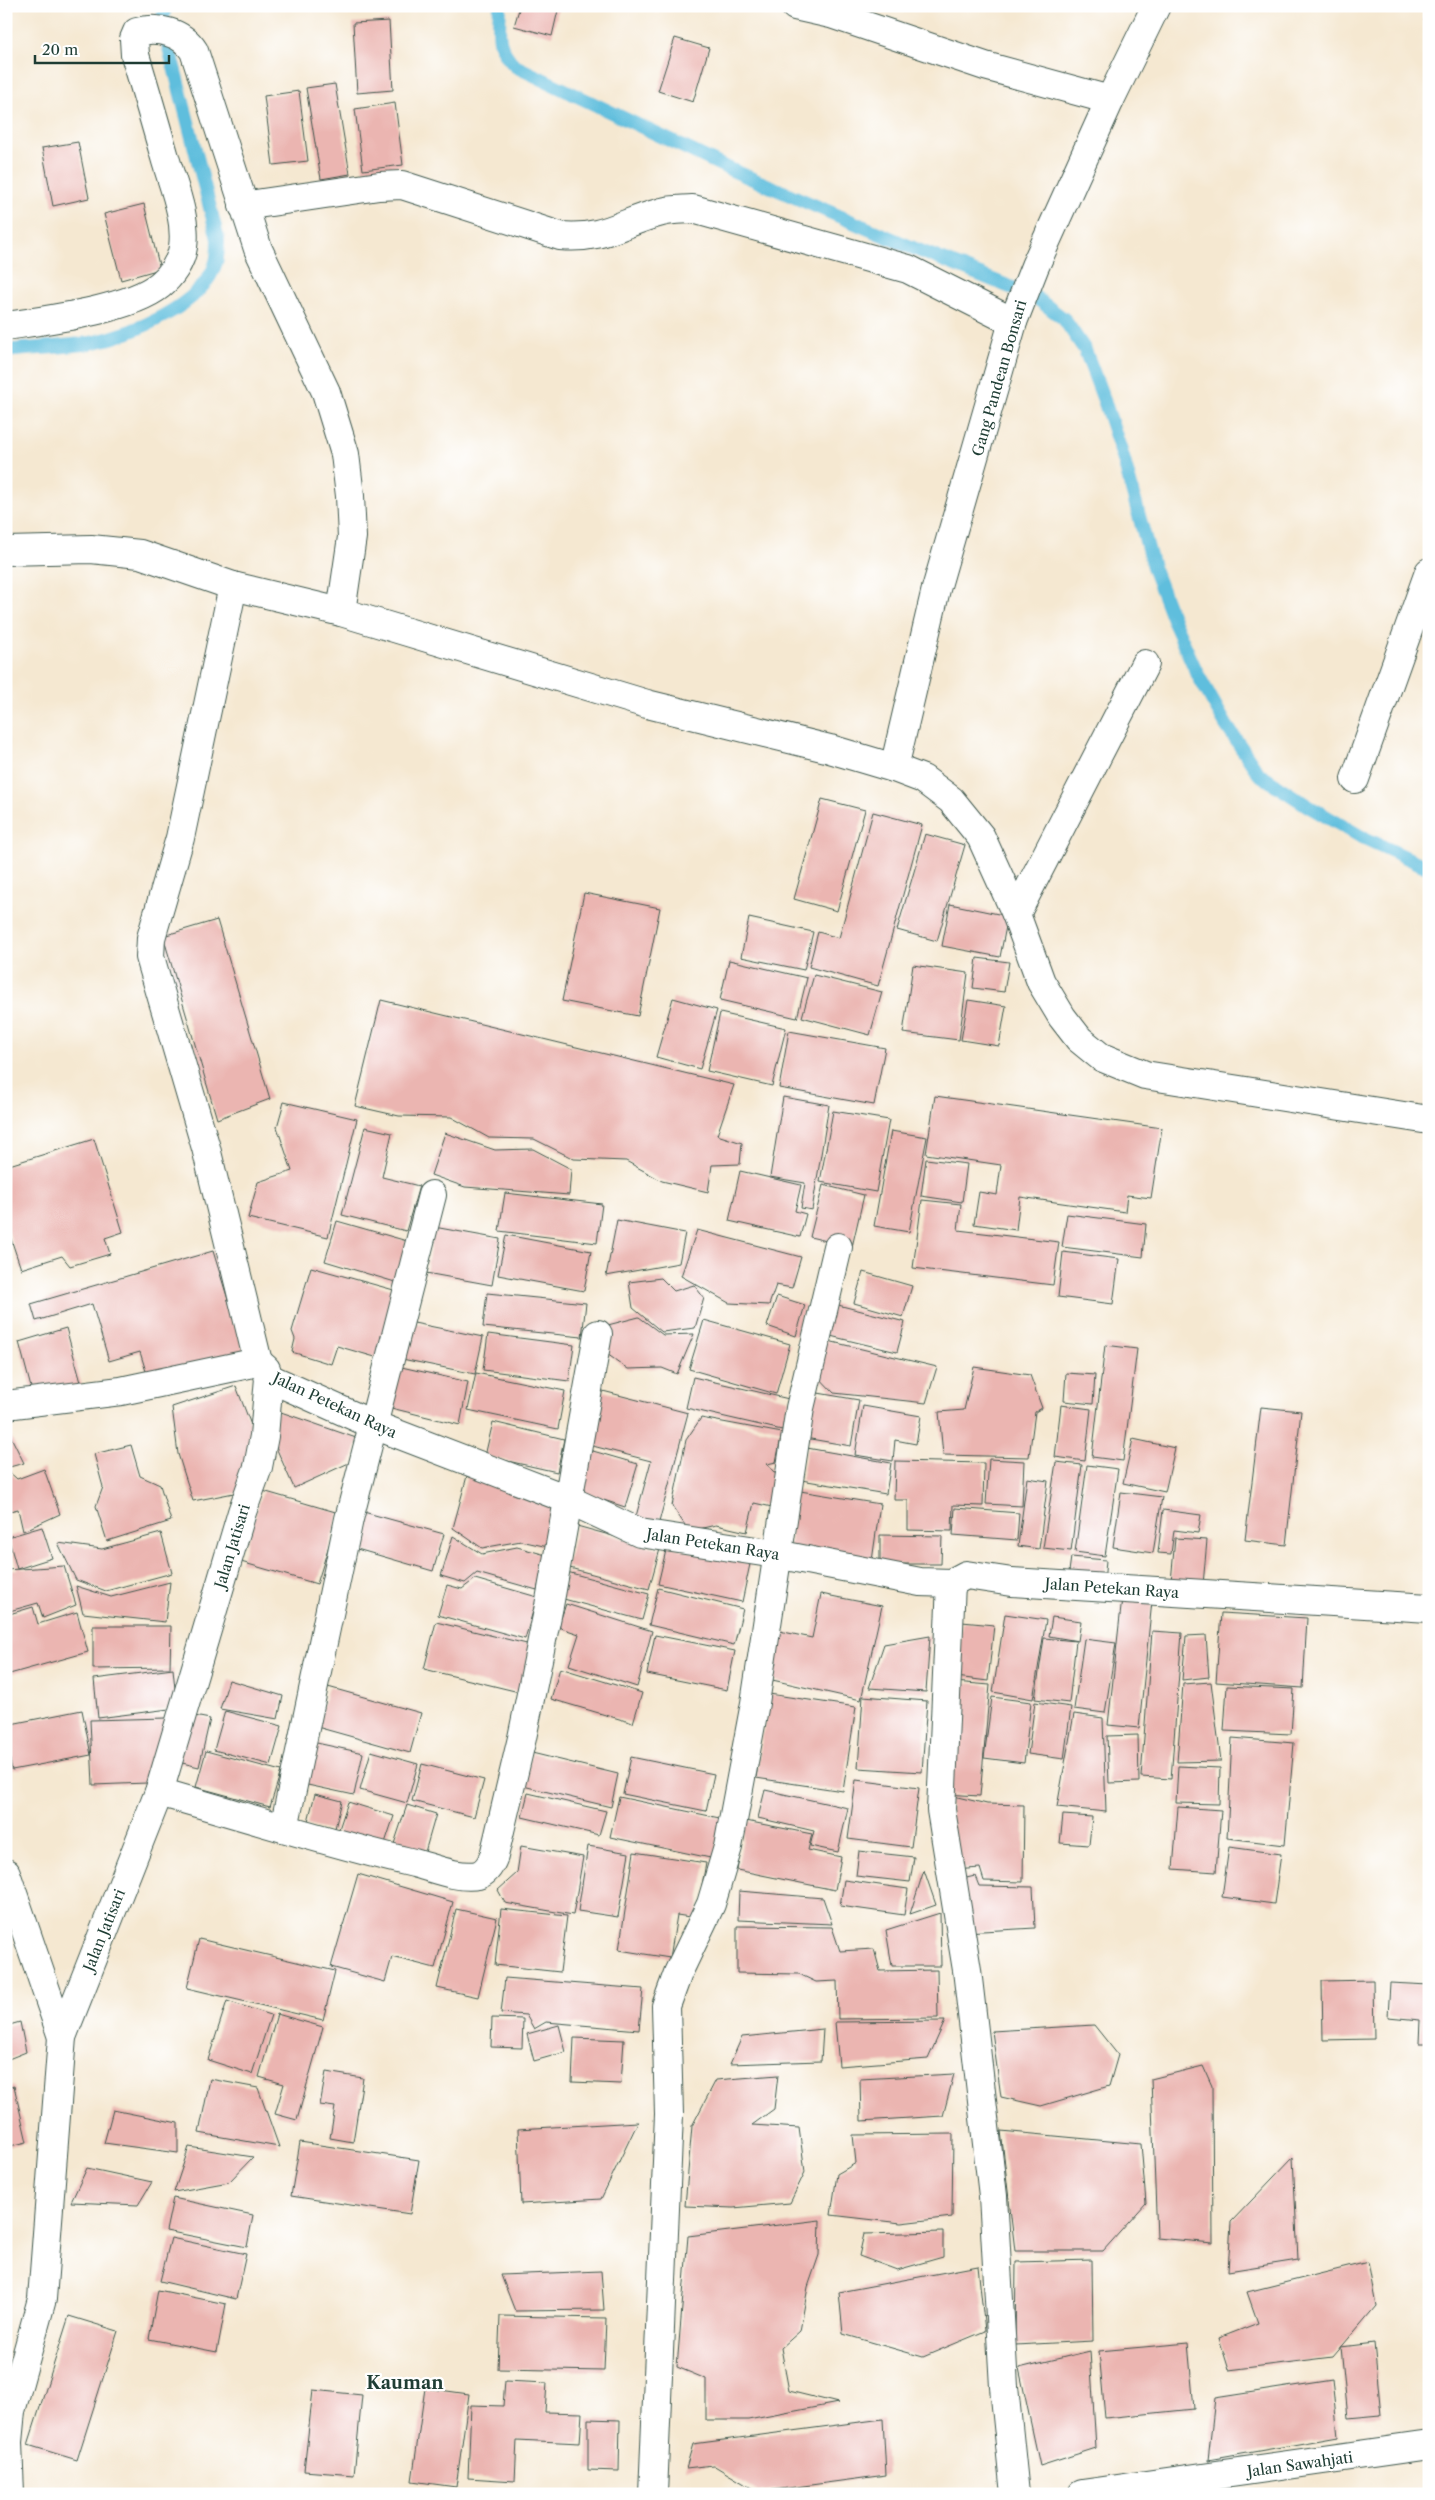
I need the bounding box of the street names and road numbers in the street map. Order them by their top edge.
street label: Gang Pandean Bonsari [968,297,1031,458]
street label: Jalan Petekan Raya [268,1367,400,1442]
street label: Jalan Jatisari [210,1501,254,1592]
street label: Jalan Petekan Raya [643,1524,781,1564]
street label: Jalan Petekan Raya [1042,1574,1180,1602]
street label: Jalan Jatisari [78,1886,129,1976]
street label: Jalan Sawahjati [1244,2447,1354,2481]

